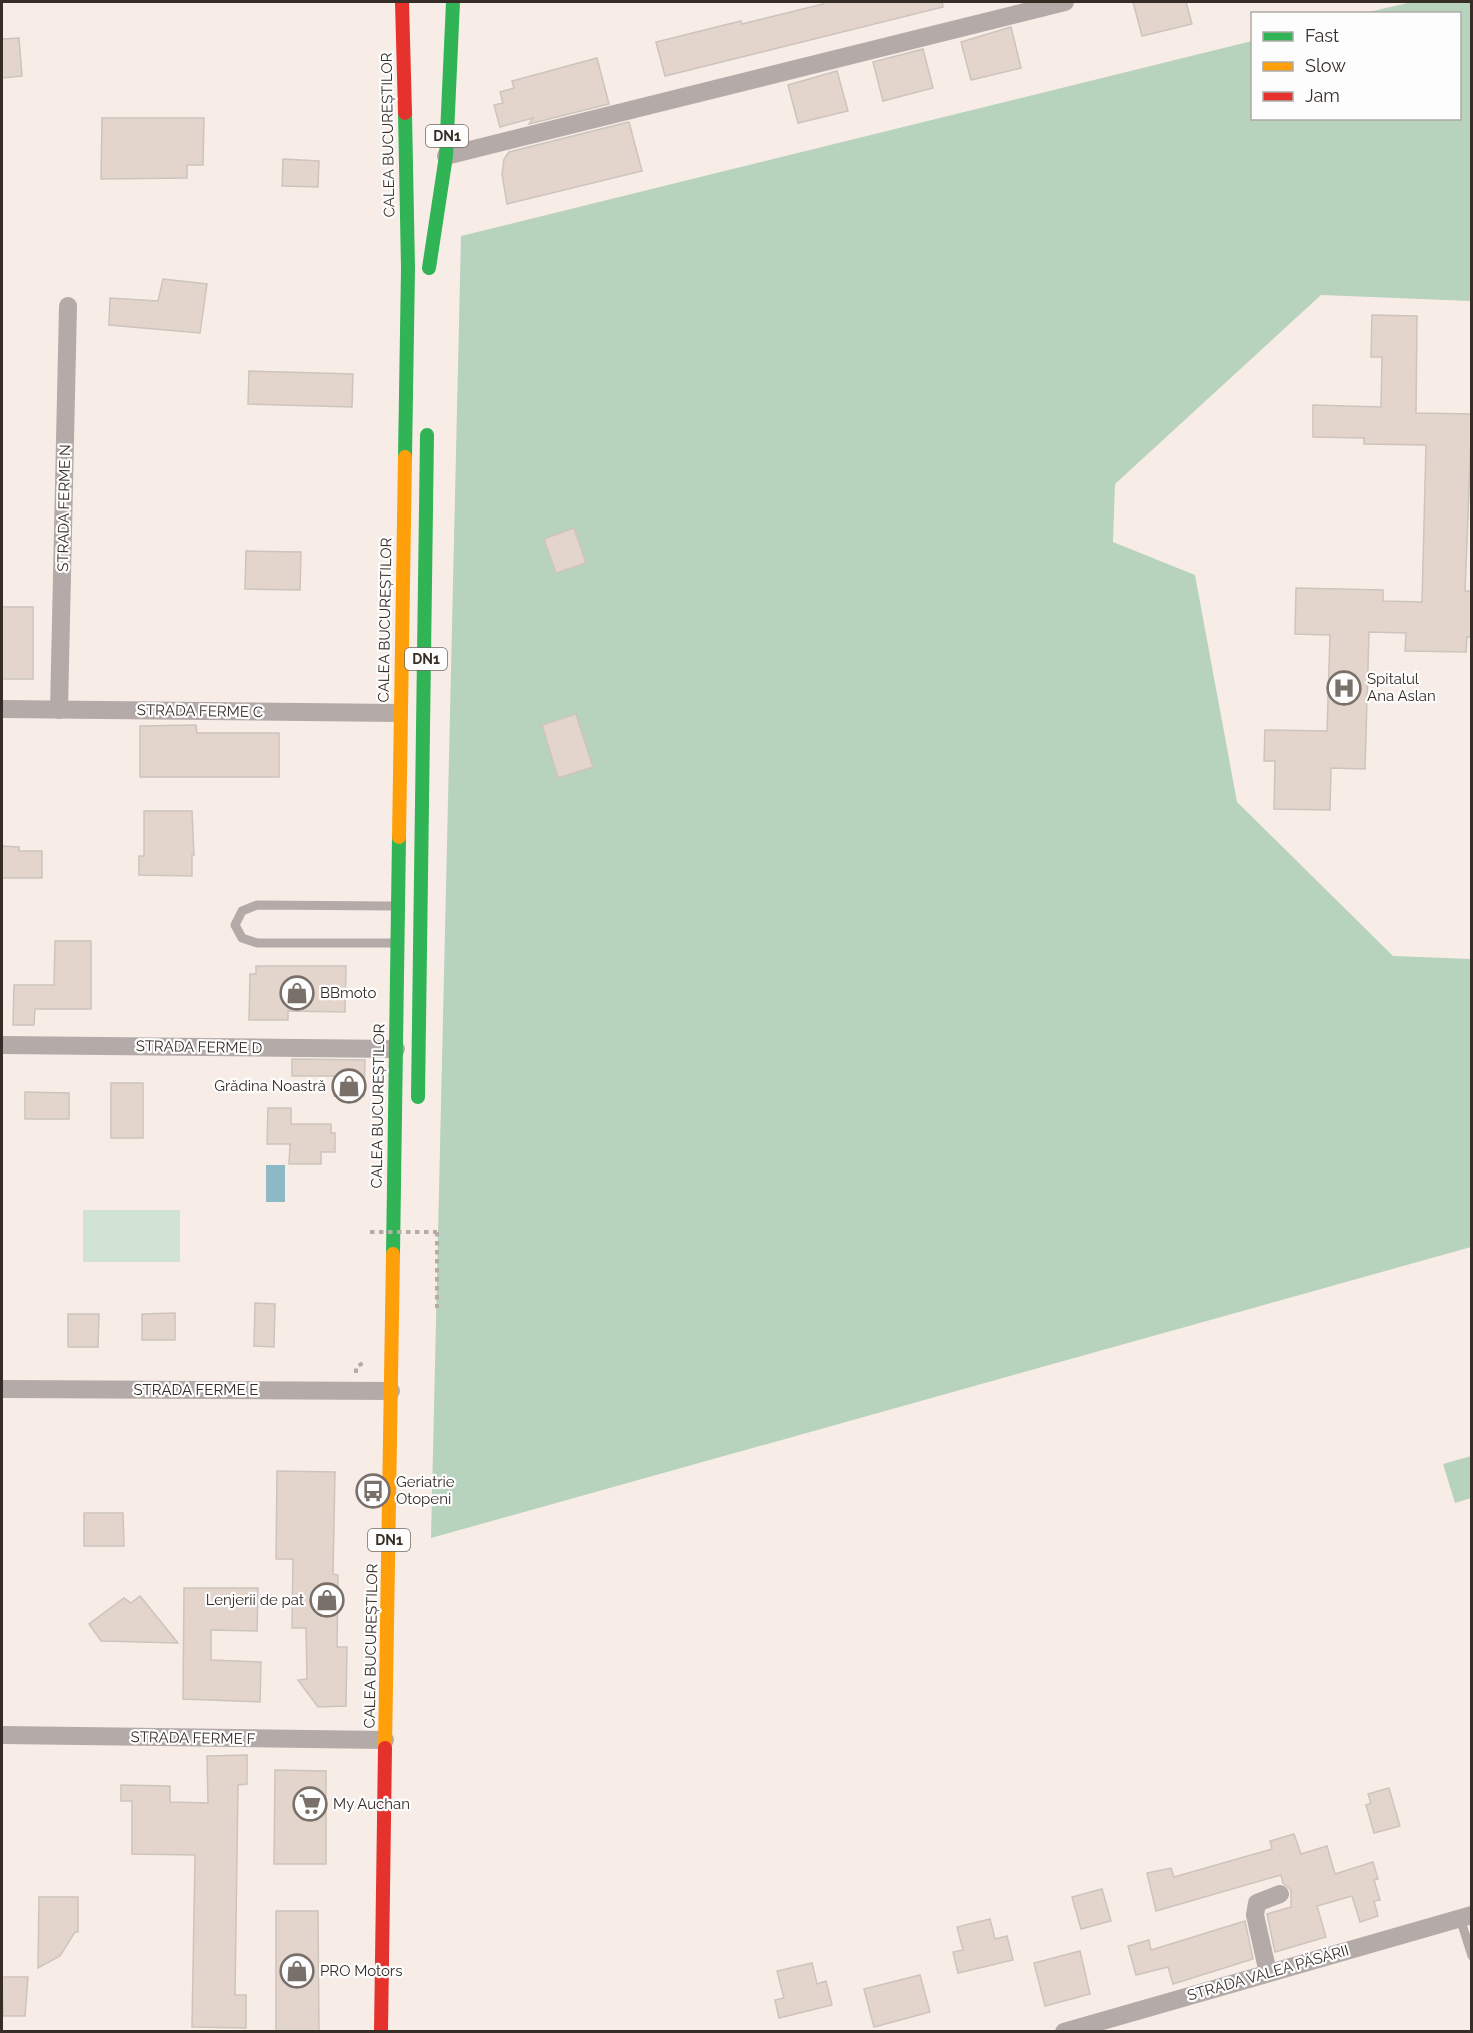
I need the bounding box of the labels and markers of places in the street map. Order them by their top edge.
hospital icon: Spitalul Ana Aslan [1326,670,1362,706]
place label: Spitalul Ana Aslan [1367,670,1436,705]
shop icon: BBmoto [279,975,315,1011]
place label: BBmoto [320,984,376,1002]
shop icon: Grădina Noastră [331,1068,367,1104]
place label: Grădina Noastră [214,1077,326,1095]
bus stop icon: Geriatrie Otopeni [355,1473,391,1509]
place label: Geriatrie Otopeni [396,1473,455,1508]
shop icon: Lenjerii de pat [309,1582,345,1618]
place label: Lenjerii de pat [206,1591,304,1609]
supermarket icon: My Auchan [292,1786,328,1822]
place label: My Auchan [333,1795,410,1813]
shop icon: PRO Motors [279,1953,315,1989]
place label: PRO Motors [320,1962,402,1980]

